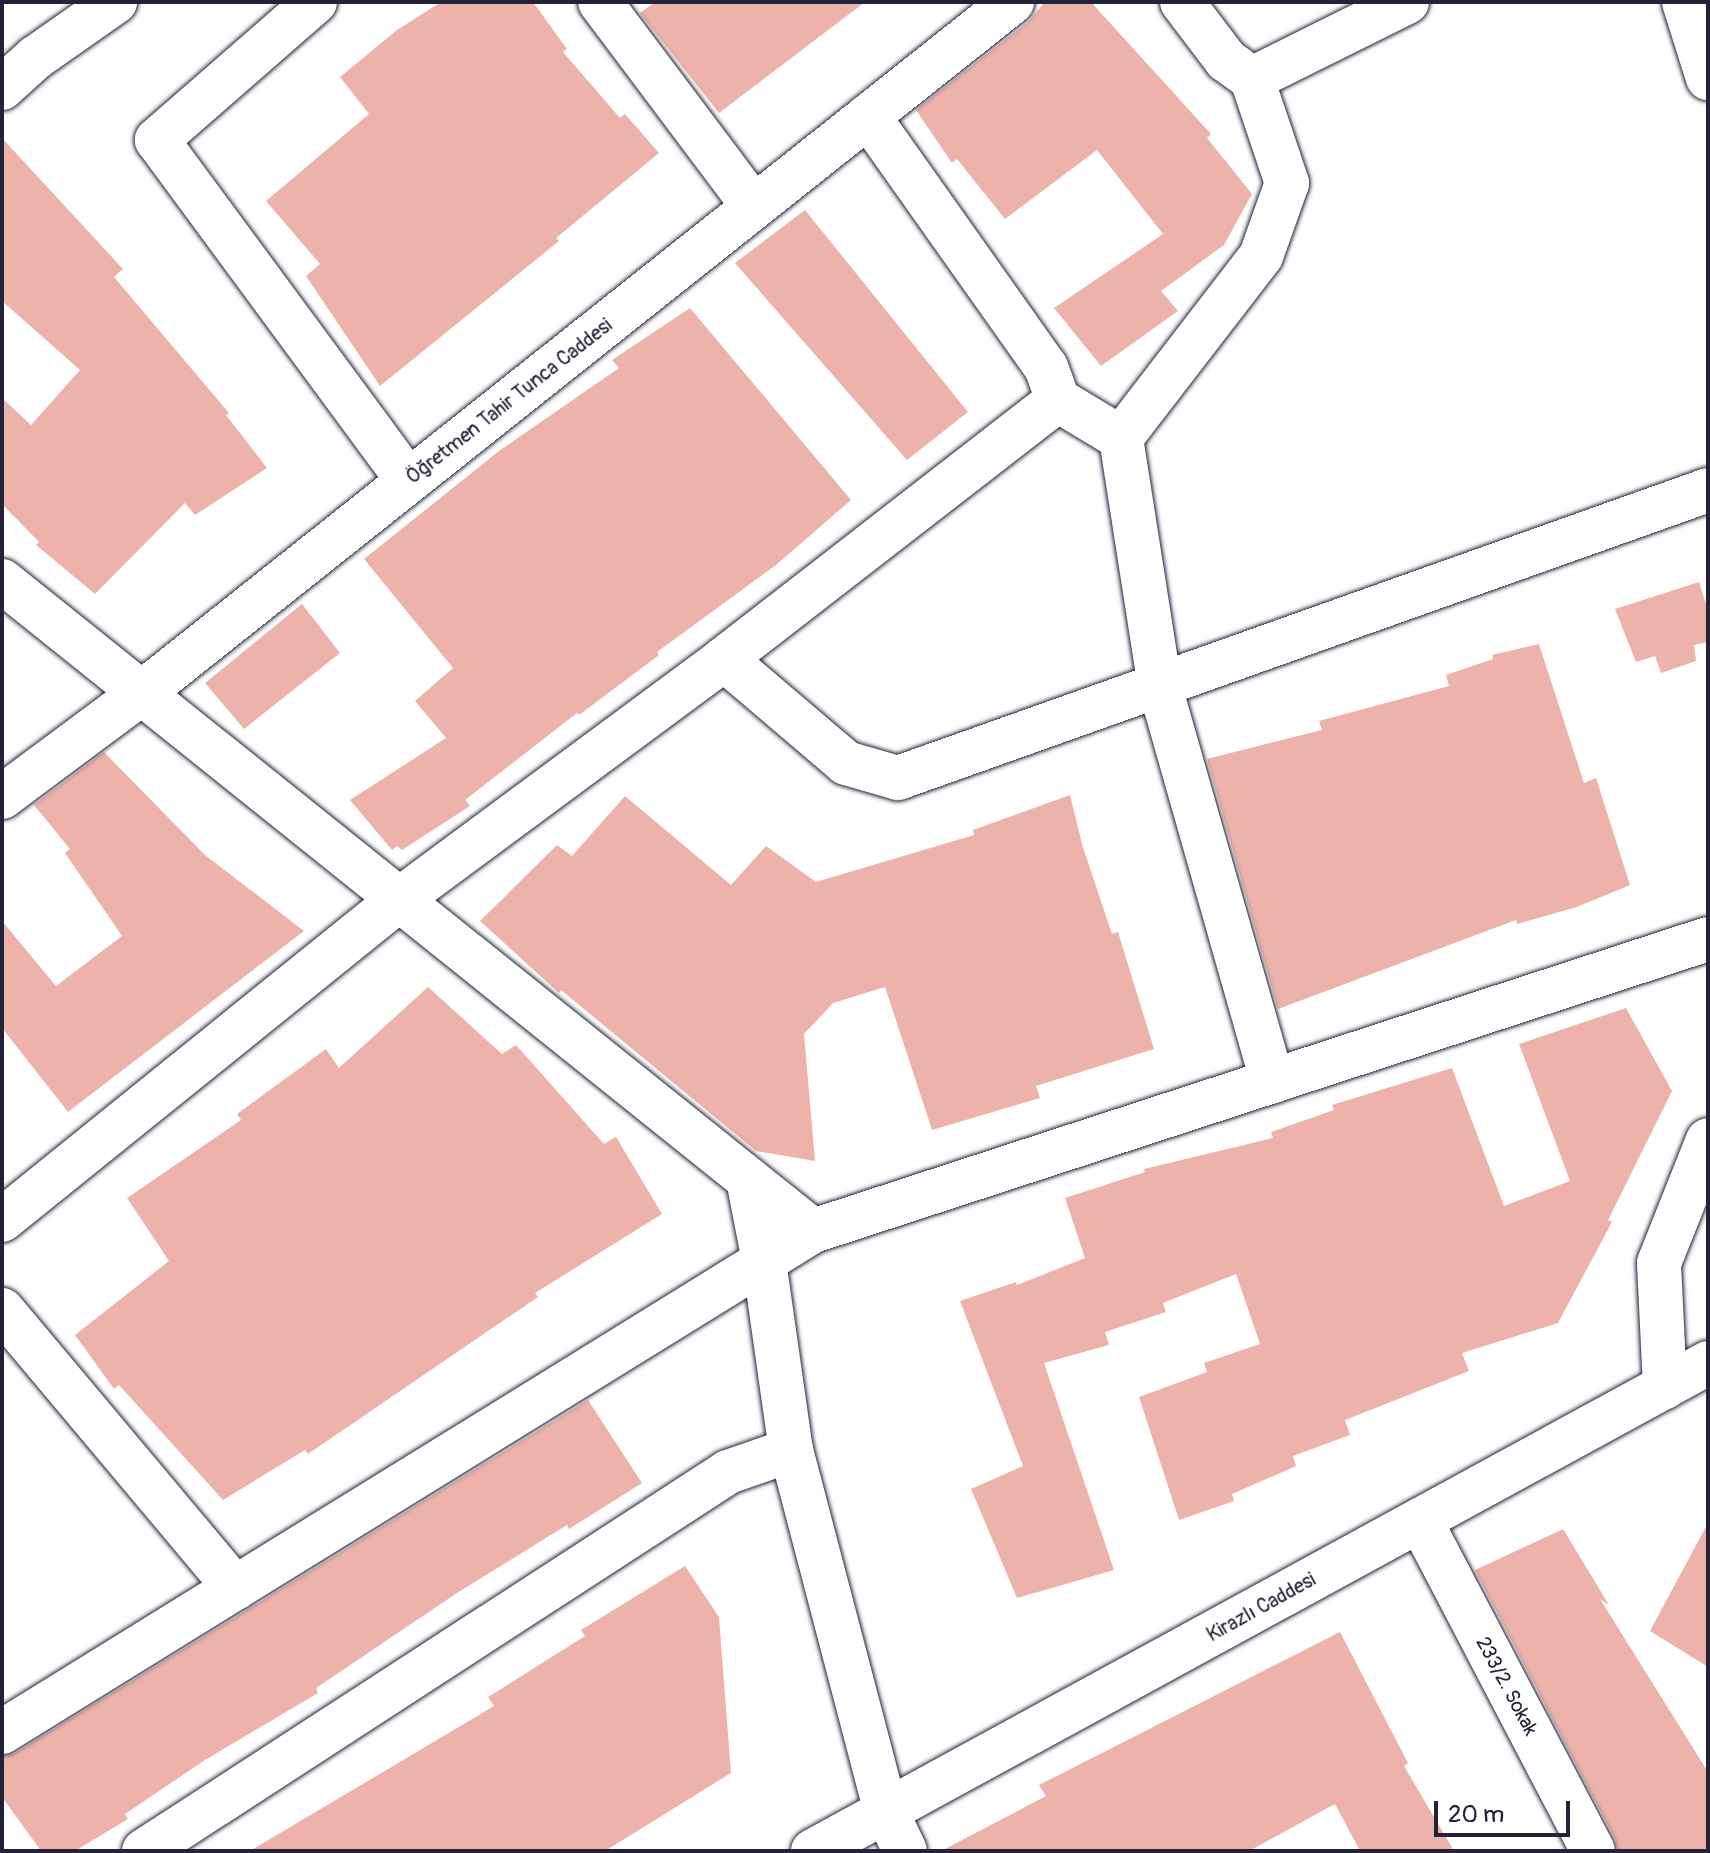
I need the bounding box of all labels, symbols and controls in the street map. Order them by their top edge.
street label: Öğretmen Tahir Tunca Caddesi [401,313,617,489]
street label: Kirazlı Caddesi [1202,1567,1320,1647]
street label: 233/2. Sokak [1471,1633,1543,1739]
scale bar [1438,1785,1574,1835]
text: 20 m [1448,1800,1504,1829]

